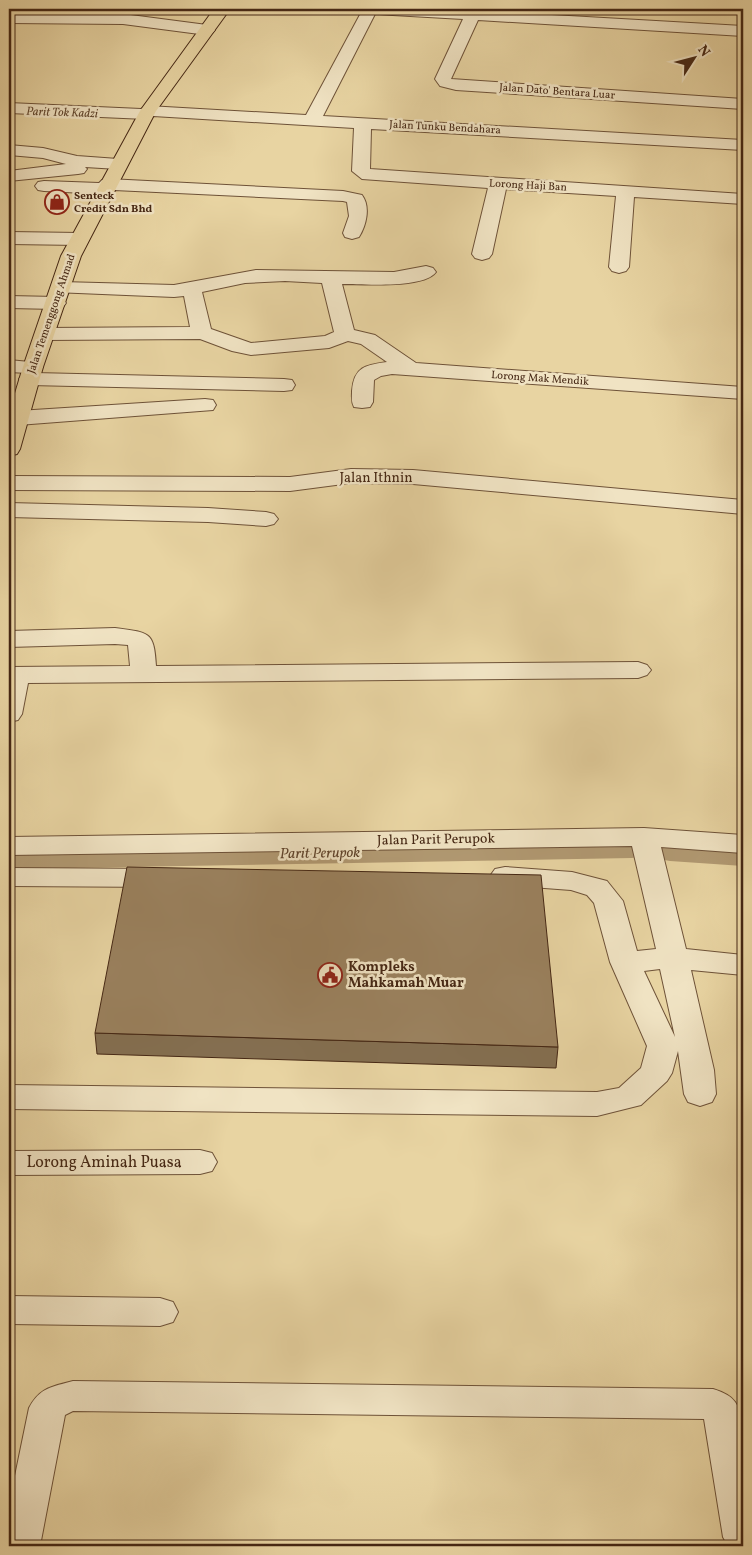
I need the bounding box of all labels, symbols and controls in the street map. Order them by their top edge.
north arrow [670,32,720,82]
text: N [693,42,714,61]
street label: Jalan Dato' Bentara Luar [499,80,616,104]
water label: Parit Tok Kadzi [26,104,99,122]
street label: Jalan Tunku Bendahara [389,118,502,138]
street label: Lorong Haji Ban [489,176,568,196]
shop icon: Senteck Credit Sdn Bhd [44,189,70,215]
place label: Senteck Credit Sdn Bhd [74,189,152,217]
street label: Jalan Temenggong Ahmad [24,252,80,376]
street label: Lorong Mak Mendik [491,368,589,390]
street label: Jalan Ithnin [339,469,413,488]
street label: Jalan Parit Perupok [377,829,496,851]
water label: Parit Perupok [280,843,360,865]
place label: Kompleks Mahkamah Muar [348,958,464,993]
public building icon: Kompleks Mahkamah Muar [317,962,343,988]
street label: Lorong Aminah Puasa [26,1152,182,1174]

